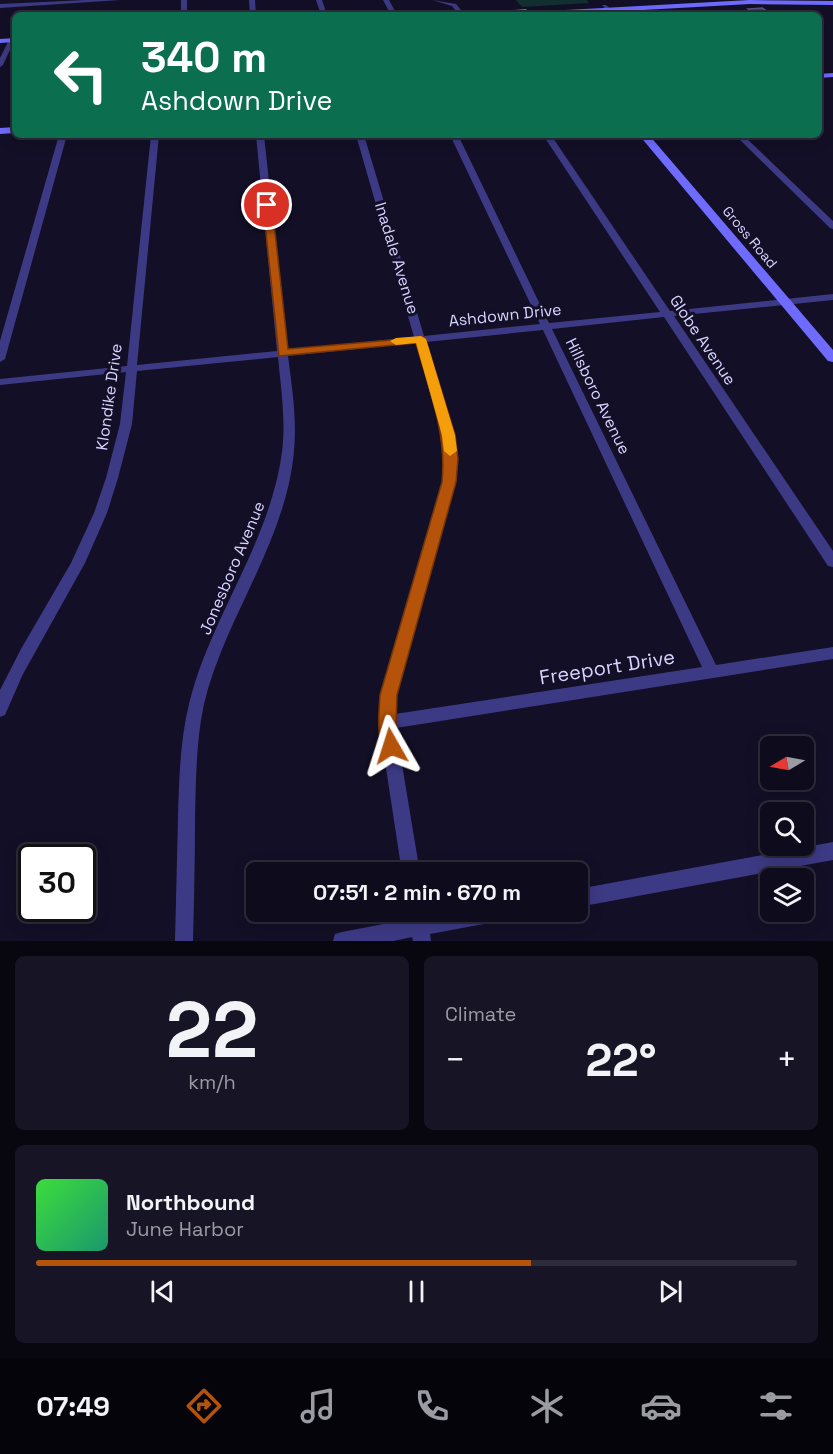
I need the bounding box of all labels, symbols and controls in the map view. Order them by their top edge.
text: 340 m [141,31,267,84]
icon: left [42,36,120,114]
text: Ashdown Drive [141,83,332,118]
pin [241,179,292,230]
icon: arrive [250,188,283,221]
street label: Inadale Avenue [370,199,424,317]
street label: Gross Road [719,202,781,272]
street label: Globe Avenue [665,291,741,389]
street label: Ashdown Drive [448,299,562,331]
street label: Hillsboro Avenue [561,334,635,458]
street label: Klondike Drive [91,342,127,452]
street label: Jonesboro Avenue [194,498,270,638]
street label: Freeport Drive [537,643,677,691]
position arrow [359,714,423,778]
north arrow [760,736,814,790]
map controls [760,736,814,922]
button: search [760,802,814,856]
speed limit sign: 30 [18,844,96,922]
button: layers [760,868,814,922]
text: 07:51 · 2 min · 670 m [313,878,521,906]
text: 22 [166,980,258,1080]
text: Climate [445,1001,516,1027]
text: 22° [585,1032,657,1089]
text: − [445,1039,465,1081]
text: + [777,1039,797,1081]
text: km/h [188,1069,236,1095]
text: Northbound [126,1188,255,1216]
text: June Harbor [126,1216,244,1242]
icon: previous [146,1275,179,1308]
icon: pause [400,1275,433,1308]
icon: next [654,1275,687,1308]
icon: directions [183,1385,225,1427]
icon: music [297,1385,339,1427]
icon: phone [411,1385,453,1427]
icon: climate [526,1385,568,1427]
icon: car [640,1385,682,1427]
icon: filters [755,1385,797,1427]
text: 07:49 [36,1389,110,1424]

